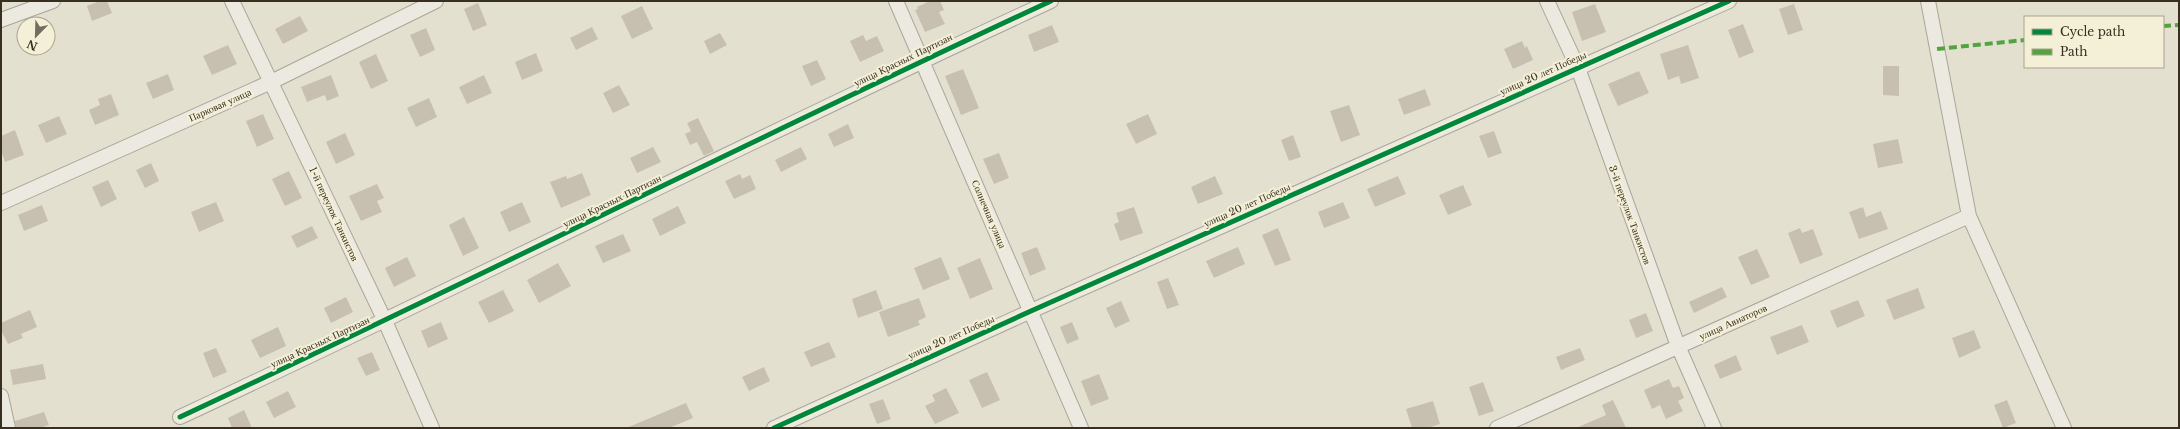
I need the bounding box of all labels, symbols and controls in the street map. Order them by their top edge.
north arrow [16,16,56,56]
legend [2024,16,2164,68]
text: Cycle path [2060,24,2125,39]
street label: улица Красных Партизан [852,30,955,90]
text: N [24,36,40,54]
text: Path [2060,44,2088,59]
street label: улица 20 лет Победы [1498,48,1589,98]
street label: Парковая улица [187,85,254,125]
street label: 3-й переулок Танкистов [1606,164,1654,267]
street label: 1-й переулок Танкистов [306,165,362,264]
street label: улица Красных Партизан [561,171,664,231]
street label: Солнечная улица [969,178,1009,251]
street label: улица 20 лет Победы [1202,180,1293,230]
street label: улица Авиаторов [1697,301,1769,343]
street label: улица 20 лет Победы [906,312,997,362]
street label: улица Красных Партизан [268,313,372,371]

